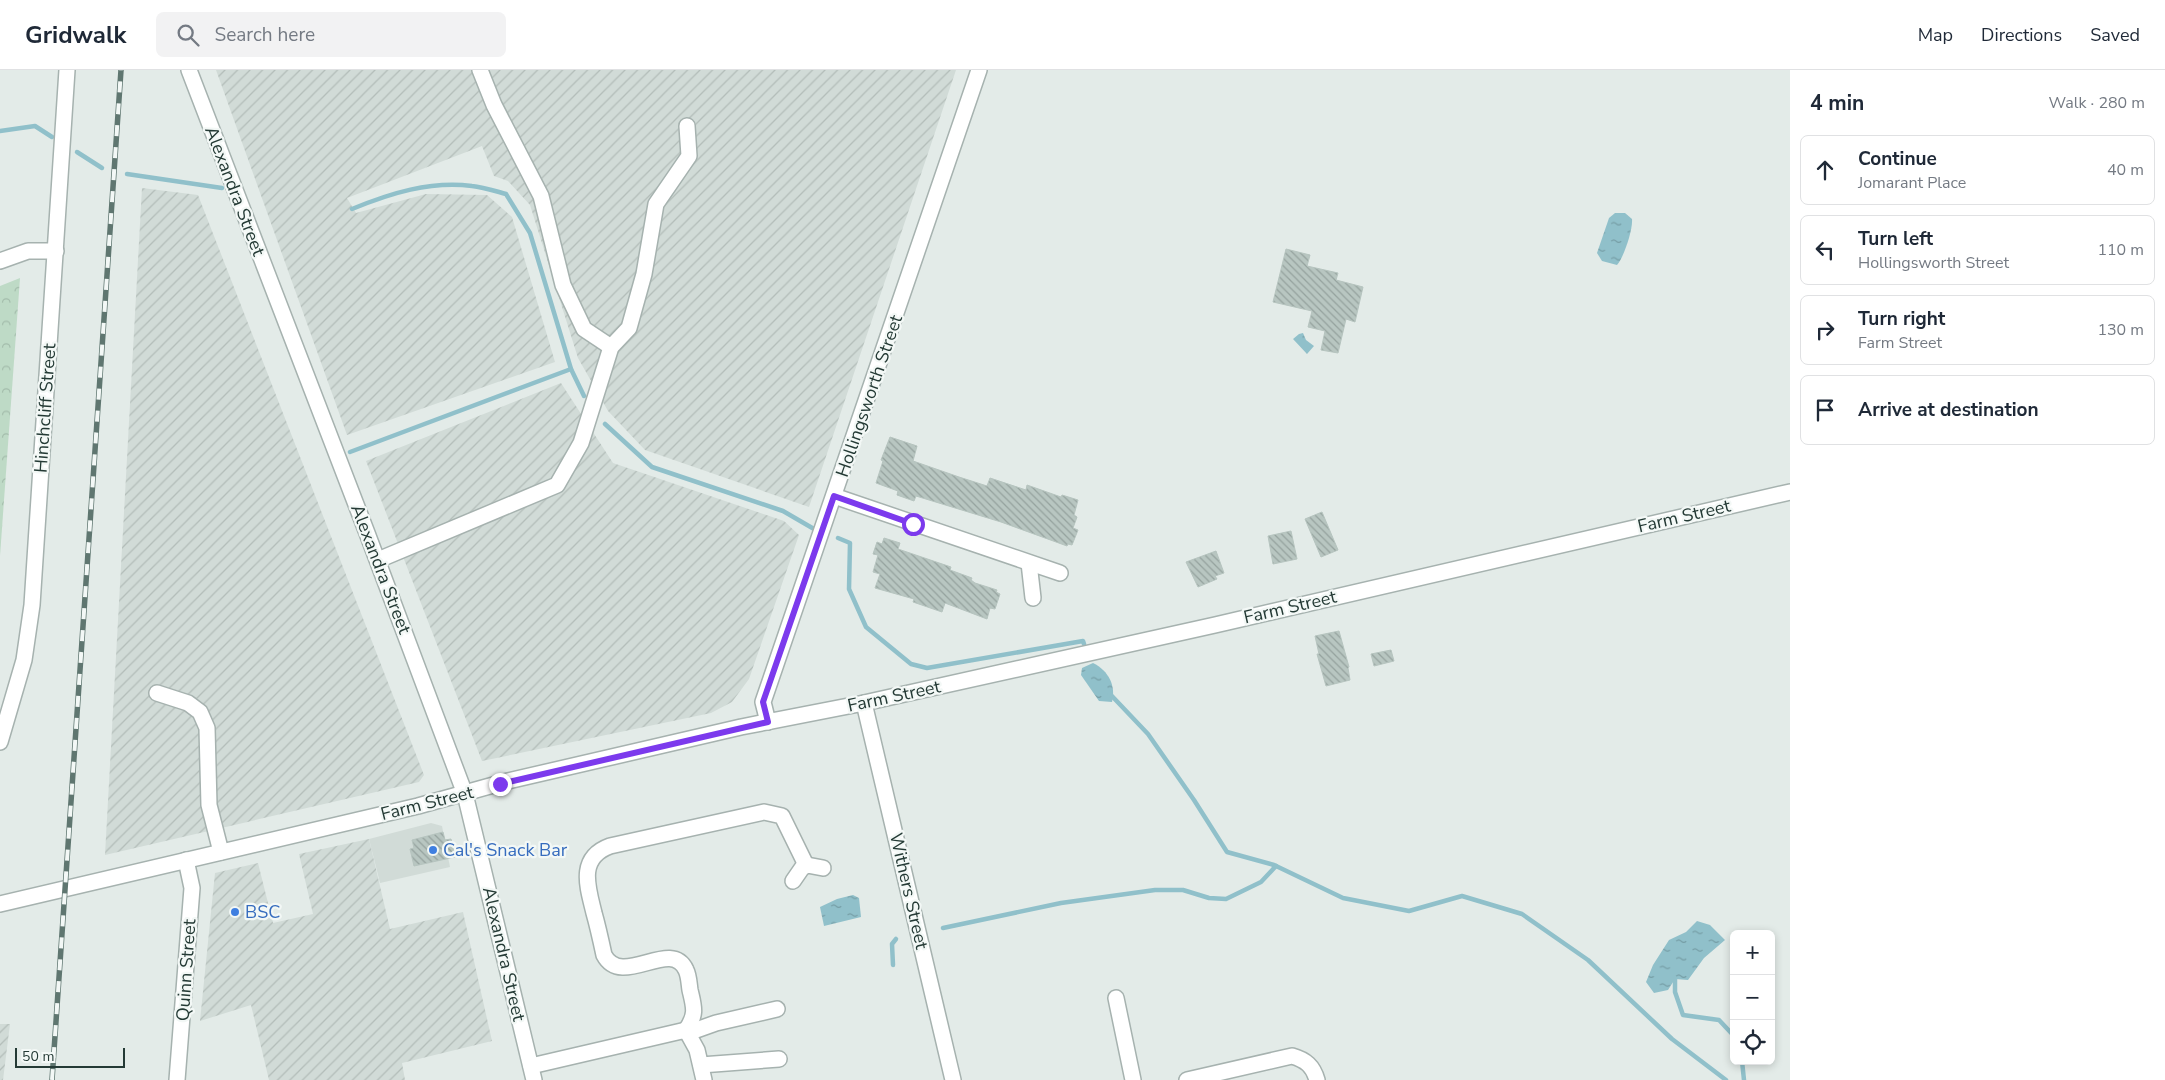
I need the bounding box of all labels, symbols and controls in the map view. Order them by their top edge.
search box [156,12,506,57]
text: Gridwalk [25,19,126,51]
icon: search [174,21,202,49]
text: Search here [214,22,315,48]
text: Map [1918,23,1953,47]
text: Directions [1981,23,2062,47]
text: Saved [2090,23,2140,47]
text: 4 min [1810,89,1864,117]
text: Walk · 280 m [2049,92,2145,114]
street label: Alexandra Street [199,123,271,260]
text: Continue [1858,146,1937,172]
icon: ahead [1811,156,1839,184]
text: 40 m [2107,159,2144,181]
text: Jomarant Place [1858,172,1966,194]
text: Turn left [1858,226,1933,252]
icon: left [1811,236,1839,264]
text: 110 m [2097,239,2144,261]
text: Hollingsworth Street [1858,252,2009,274]
text: Turn right [1858,306,1945,332]
street label: Hollingsworth Street [830,311,908,480]
icon: right [1811,316,1839,344]
text: 130 m [2097,319,2144,341]
text: Farm Street [1858,332,1942,354]
street label: Hinchcliff Street [28,342,62,474]
icon: arrive [1811,396,1839,424]
text: Arrive at destination [1858,397,2039,423]
street label: Farm Street [1635,494,1733,538]
street label: Alexandra Street [345,501,417,638]
route start [902,513,925,536]
street label: Farm Street [1241,585,1339,629]
street label: Farm Street [845,674,943,718]
route end [489,773,512,796]
street label: Farm Street [378,780,476,826]
street label: Withers Street [884,830,934,952]
place label: Cal's Snack Bar [443,838,568,862]
marker: Cal's Snack Bar [427,844,439,856]
street label: Alexandra Street [477,884,531,1024]
place label: BSC [245,900,280,924]
marker: BSC [229,906,241,918]
street label: Quinn Street [170,917,202,1022]
map controls [1730,930,1775,1065]
button: + [1730,930,1775,975]
button: − [1730,975,1775,1020]
button: locate [1730,1020,1775,1065]
scale bar [15,1045,125,1068]
text: 50 m [22,1047,54,1066]

